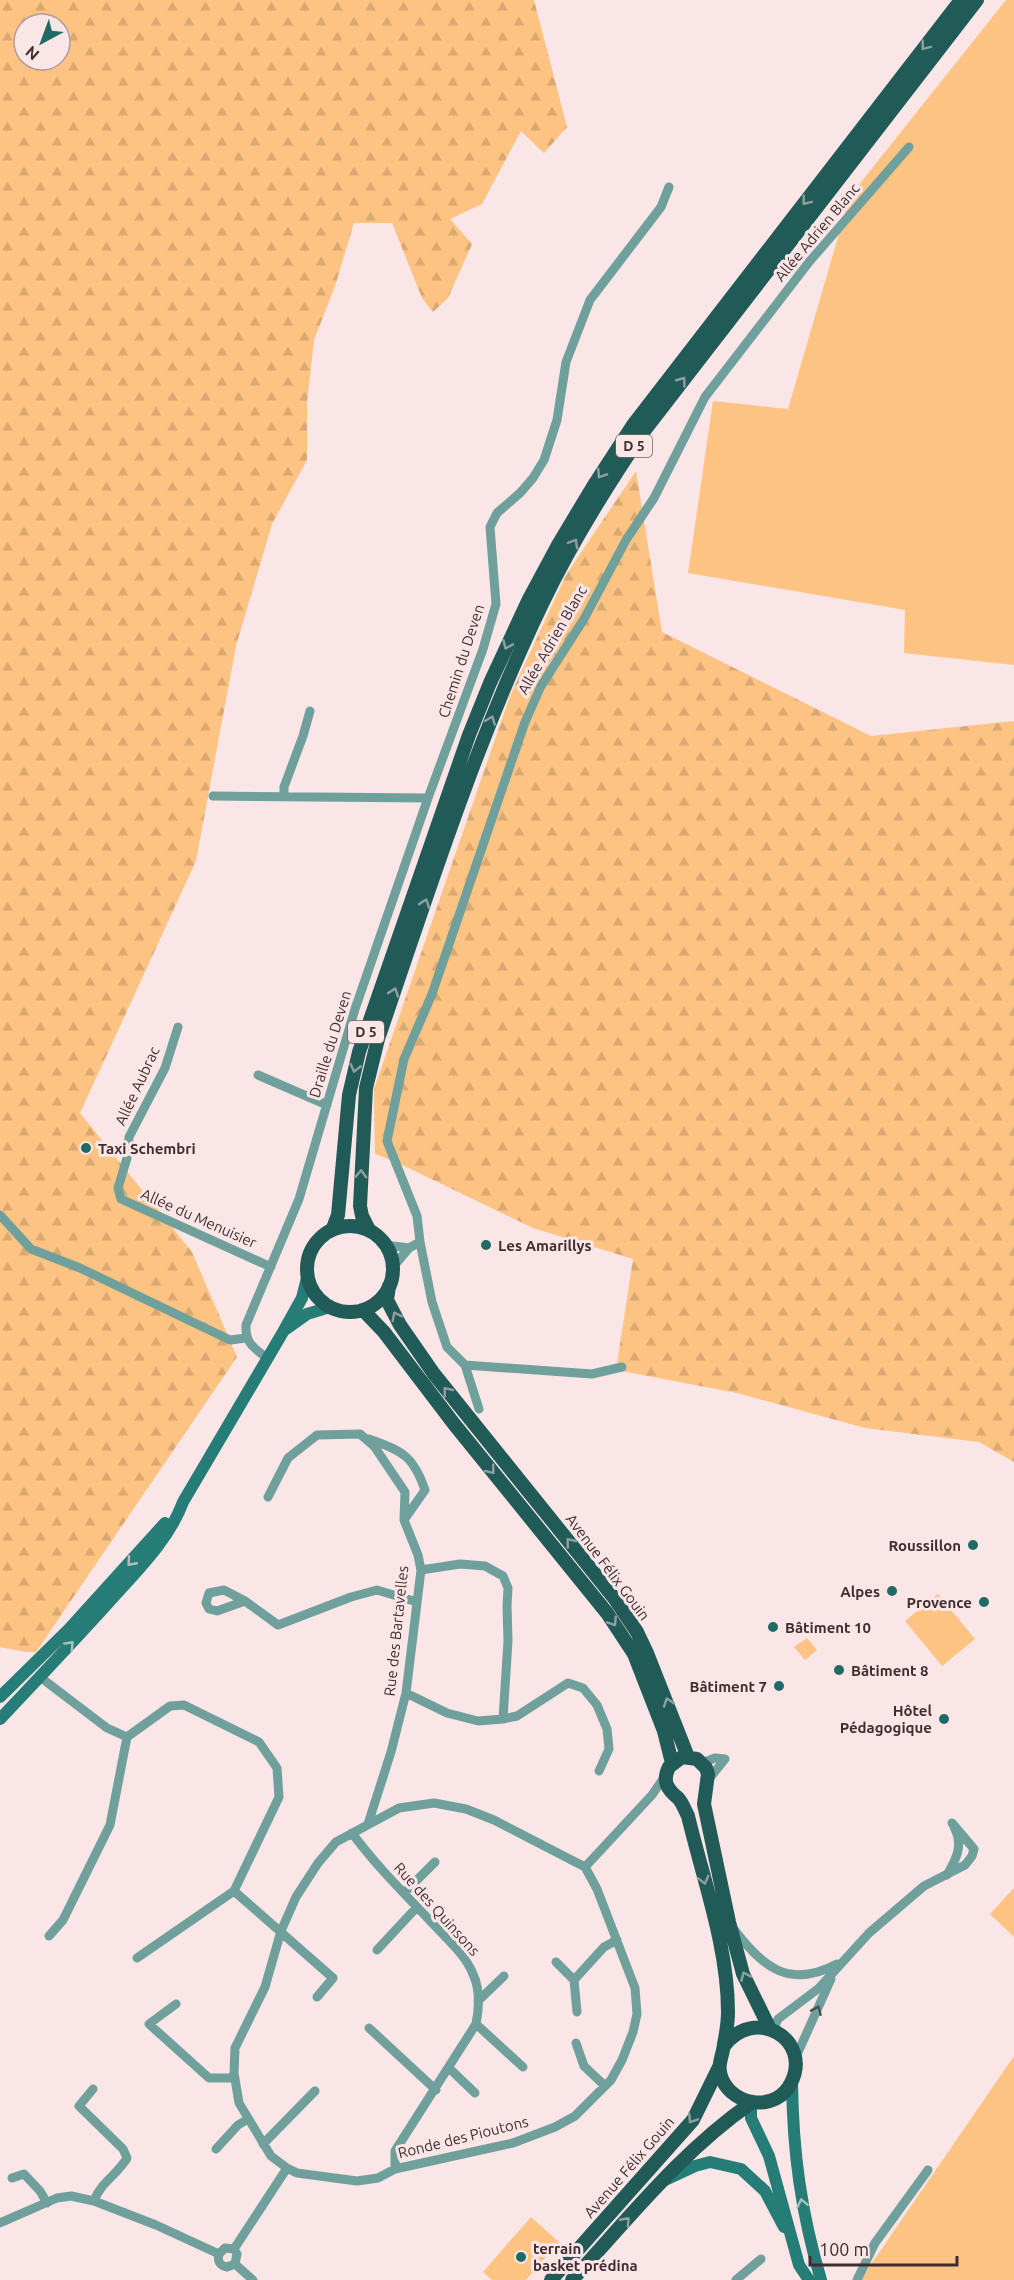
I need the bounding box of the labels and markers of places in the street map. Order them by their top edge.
place label: Taxi Schembri [98,1140,196,1157]
marker: Taxi Schembri [79,1141,93,1155]
place label: Les Amarillys [498,1237,592,1254]
marker: Les Amarillys [479,1238,493,1252]
place label: Roussillon [888,1537,961,1554]
marker: Roussillon [966,1538,980,1552]
place label: Alpes [840,1583,880,1600]
marker: Alpes [885,1584,899,1598]
place label: Provence [907,1594,972,1611]
marker: Provence [977,1595,991,1609]
place label: Bâtiment 10 [785,1619,871,1636]
marker: Bâtiment 10 [766,1620,780,1634]
place label: Bâtiment 8 [851,1662,929,1679]
marker: Bâtiment 8 [832,1663,846,1677]
place label: Bâtiment 7 [689,1678,767,1695]
marker: Bâtiment 7 [772,1679,786,1693]
place label: Hôtel Pédagogique [840,1702,932,1736]
marker: Hôtel Pédagogique [937,1712,951,1726]
place label: terrain basket prédina [533,2240,638,2274]
marker: terrain basket prédina [514,2250,528,2264]

